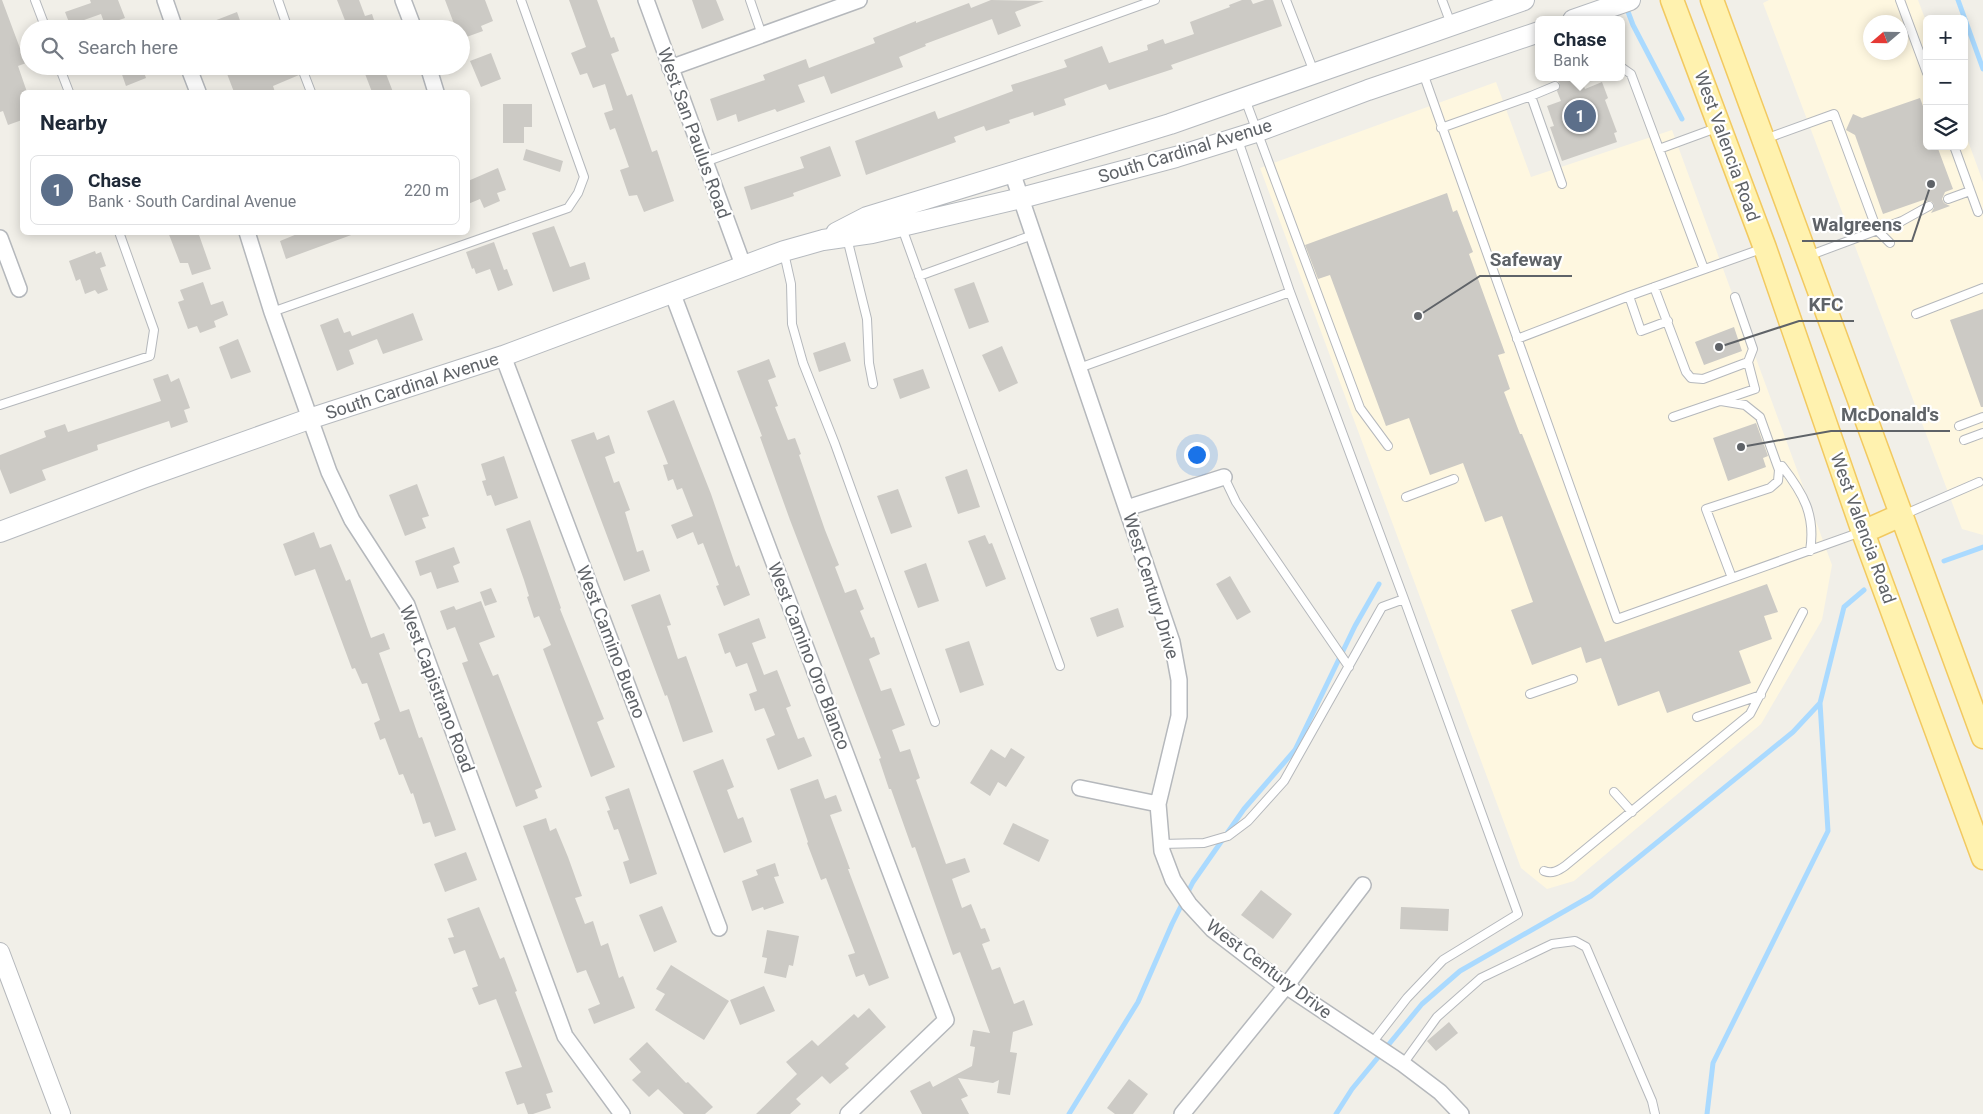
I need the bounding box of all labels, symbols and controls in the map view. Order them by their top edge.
north arrow [1863,15,1908,60]
map controls [1923,15,1968,150]
button: + [1923,15,1968,60]
popup [1535,16,1625,81]
search box [20,20,470,75]
text: Chase [1553,28,1607,51]
icon: search [38,34,66,62]
text: Search here [78,36,178,59]
street label: West San Paulus Road [654,45,735,221]
text: Bank [1553,51,1589,70]
button: − [1923,60,1968,105]
street label: West Valencia Road [1690,68,1765,224]
pin: 1 [1564,97,1596,135]
button: layers [1923,105,1968,150]
text: Nearby [40,111,107,135]
street label: South Cardinal Avenue [1095,114,1274,187]
text: Chase [88,169,141,192]
text: 1 [52,181,62,200]
text: 220 m [404,181,449,200]
text: Bank · South Cardinal Avenue [88,192,296,211]
callout: Walgreens [1802,207,1912,241]
text: Walgreens [1812,213,1902,236]
callout: Safeway [1480,242,1572,276]
text: Safeway [1490,248,1563,271]
callout: KFC [1799,287,1854,321]
text: KFC [1809,293,1843,316]
street label: South Cardinal Avenue [323,348,501,423]
callout: McDonald's [1831,397,1950,431]
text: McDonald's [1841,403,1939,426]
your location [1184,442,1210,468]
street label: West Valencia Road [1826,450,1901,606]
street label: West Century Drive [1119,510,1184,661]
street label: West Camino Oro Blanco [764,559,855,753]
street label: West Camino Bueno [573,562,650,721]
street label: West Capistrano Road [396,602,479,775]
street label: West Century Drive [1202,915,1336,1023]

